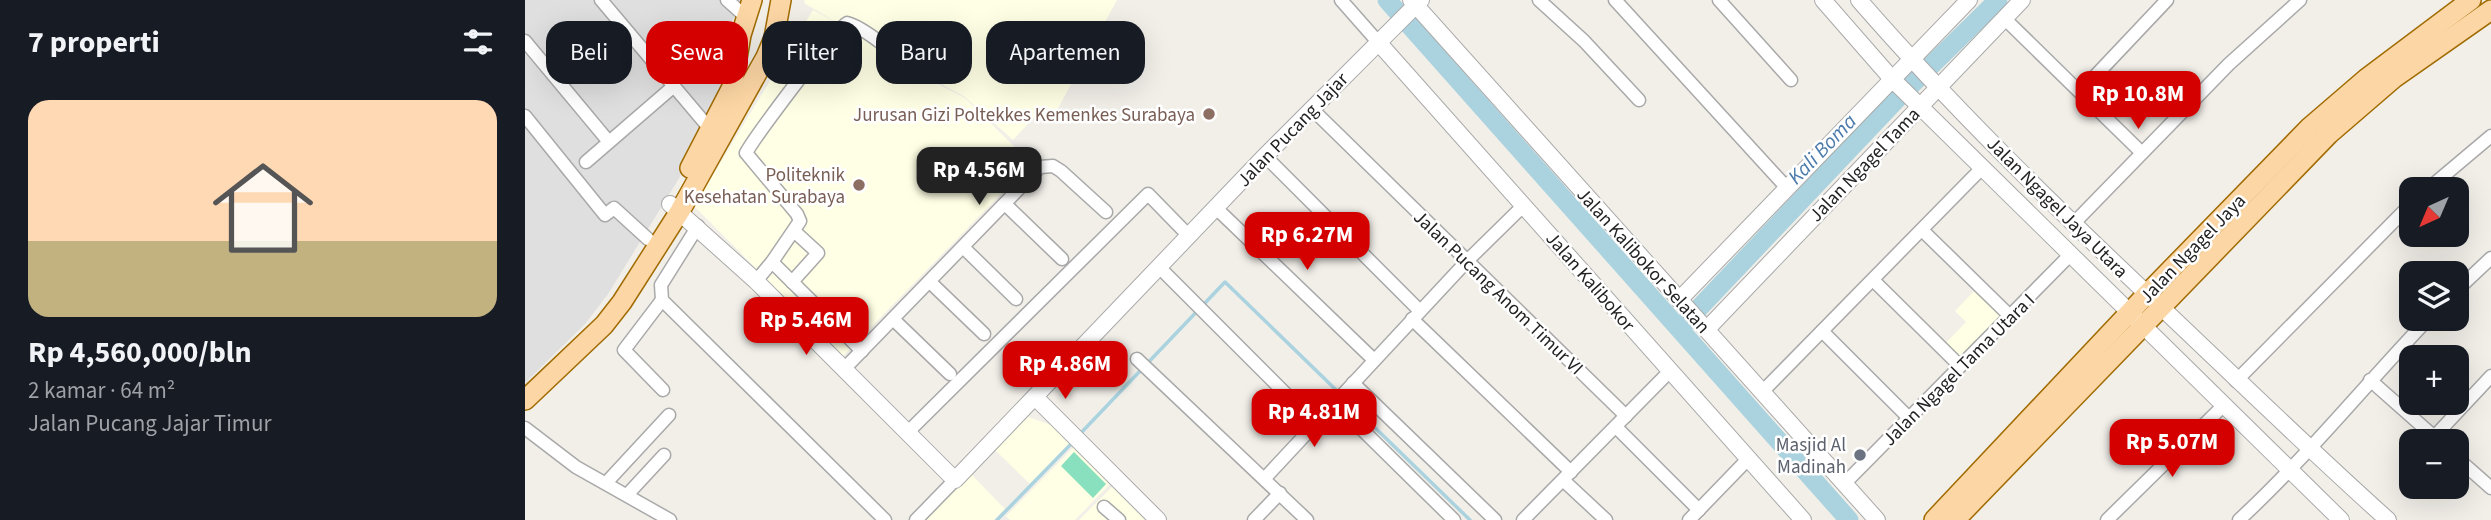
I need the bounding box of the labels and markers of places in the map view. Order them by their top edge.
pin: Rp 10.8M [2066,72,2210,131]
place label: Jurusan Gizi Poltekkes Kemenkes Surabaya [853,102,1195,129]
marker: Jurusan Gizi Poltekkes Kemenkes Surabaya [1201,106,1217,122]
pin: Rp 4.56M [907,148,1051,207]
place label: Politeknik Kesehatan Surabaya [684,162,846,211]
marker: Politeknik Kesehatan Surabaya [851,177,867,193]
pin: Rp 6.27M [1235,212,1379,272]
pin: Rp 5.46M [734,298,878,357]
pin: Rp 4.86M [993,342,1137,401]
pin: Rp 4.81M [1242,390,1386,449]
pin: Rp 5.07M [2100,420,2244,479]
place label: Masjid Al Madinah [1776,432,1846,481]
marker: Masjid Al Madinah [1852,447,1868,463]

